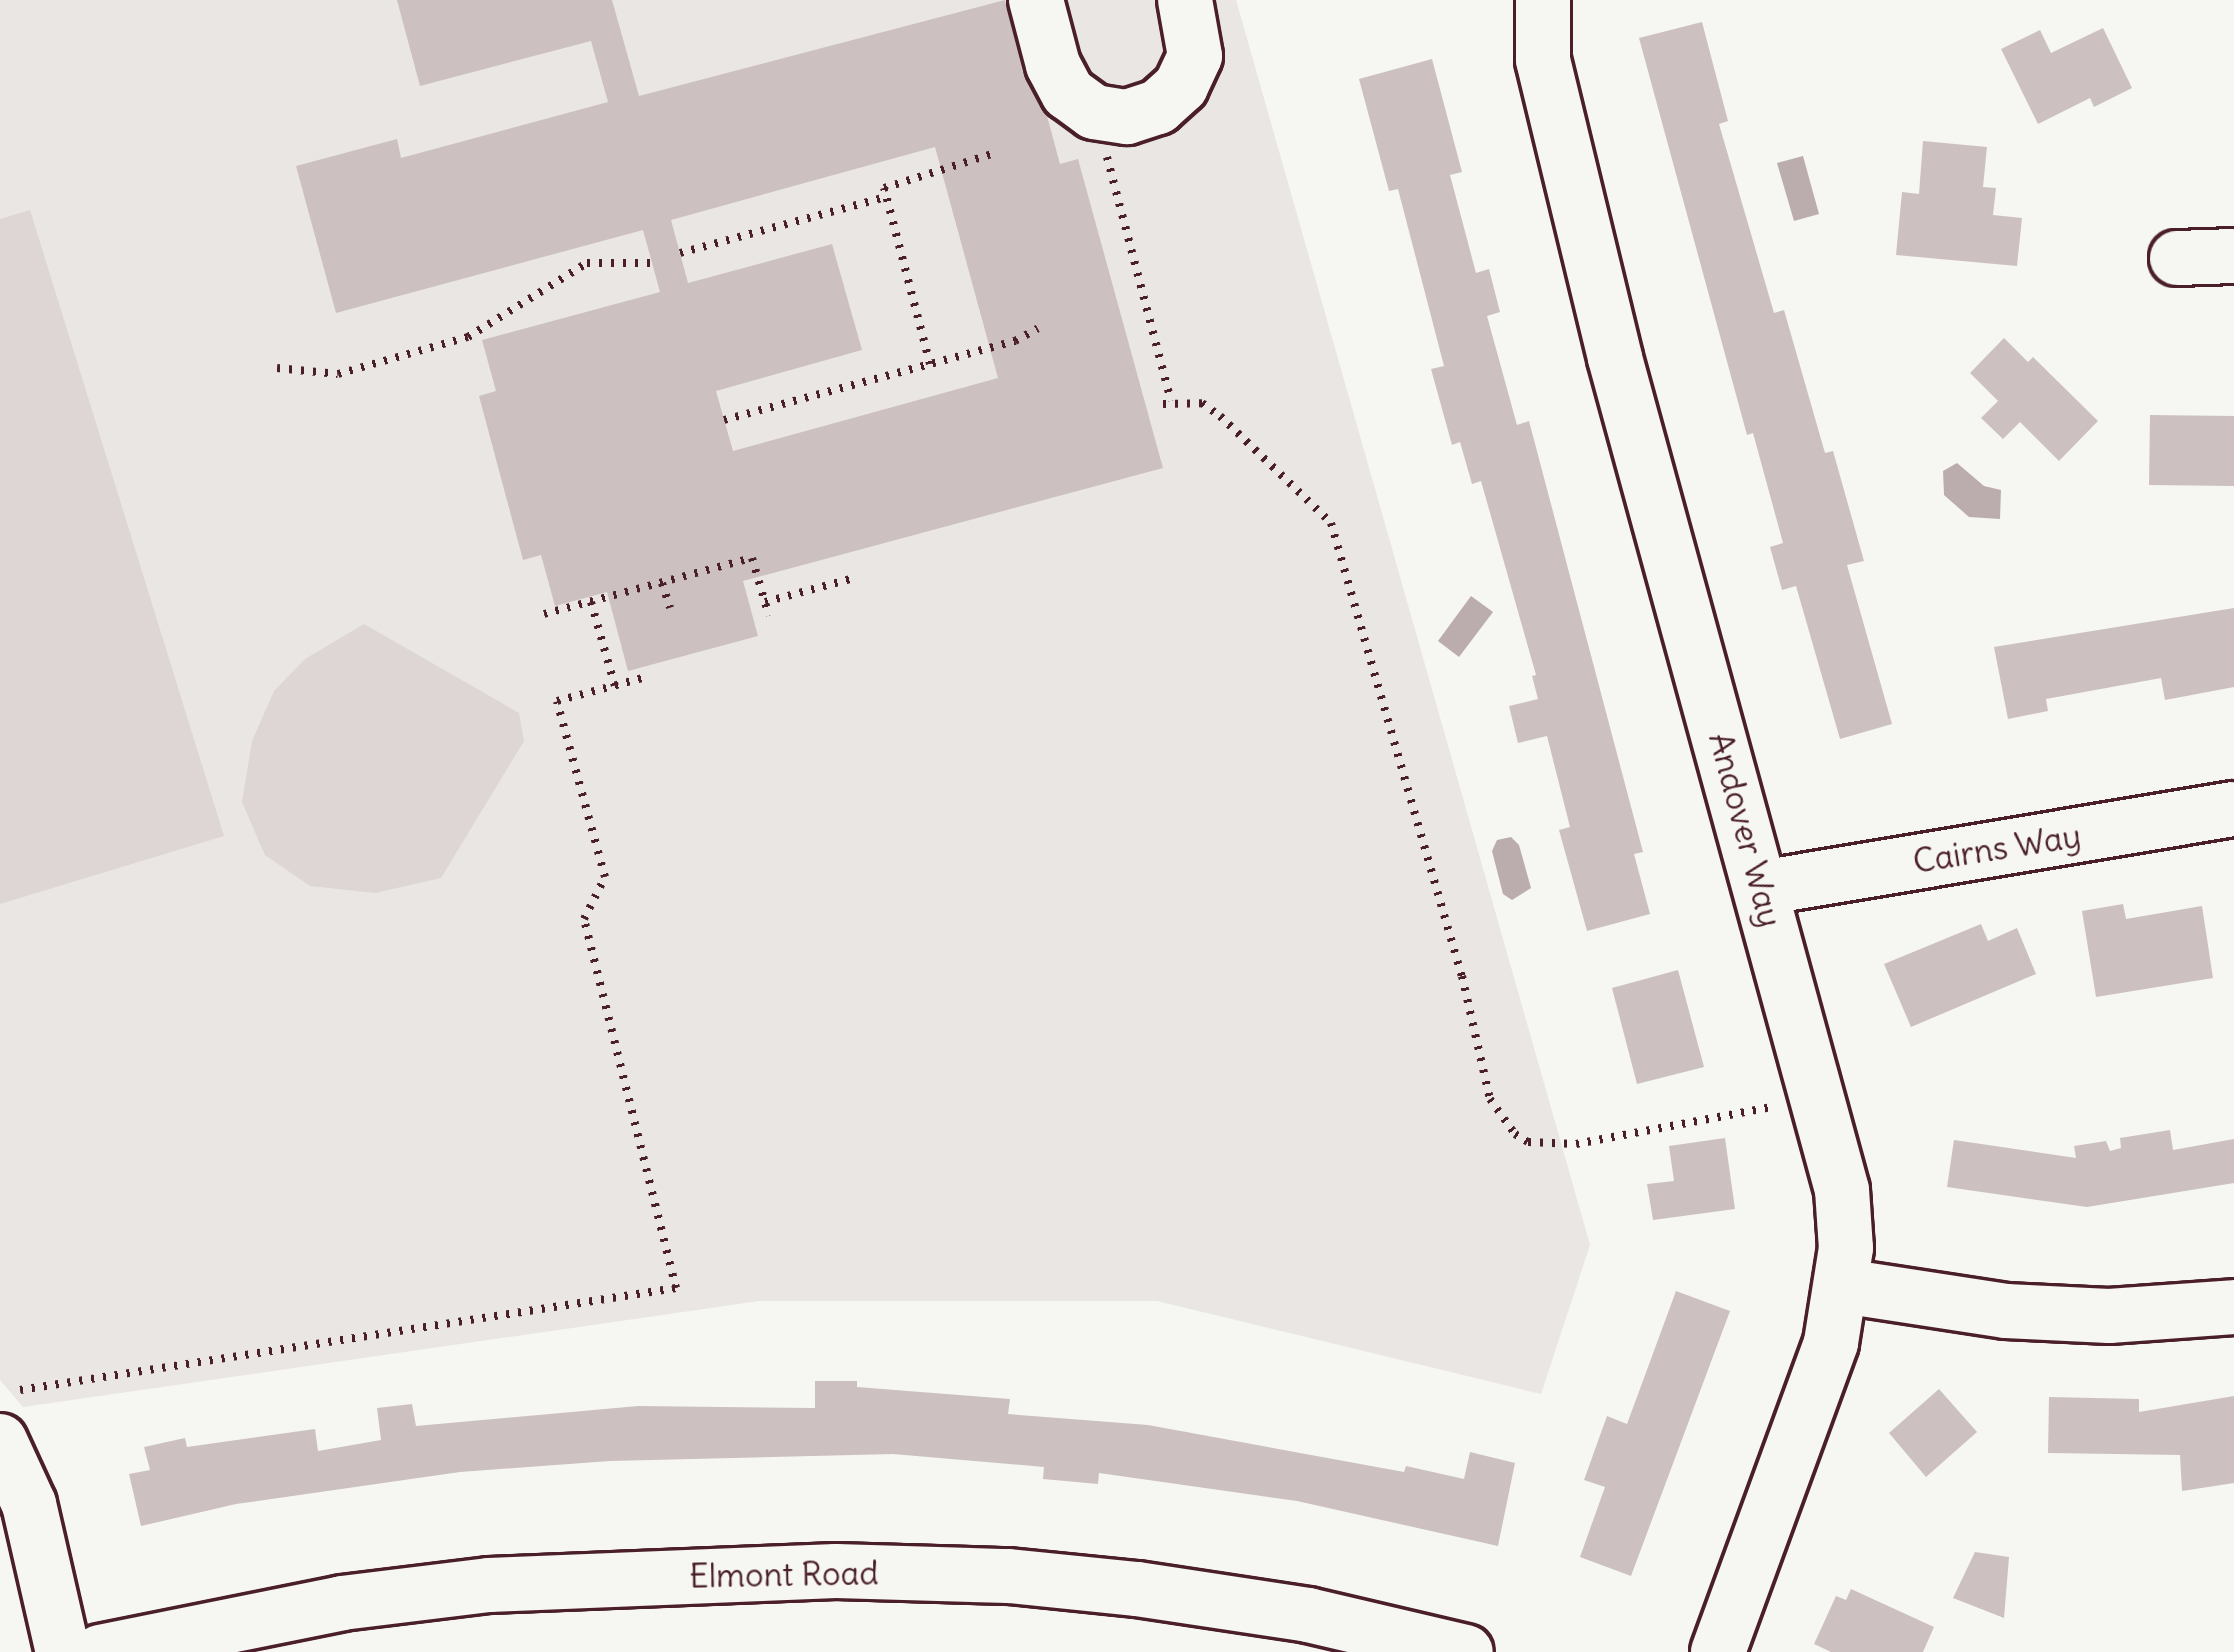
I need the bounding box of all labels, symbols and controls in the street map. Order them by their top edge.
street label: Andover Way [1700,728,1790,932]
street label: Cairns Way [1910,816,2084,882]
street label: Elmont Road [689,1554,879,1596]

